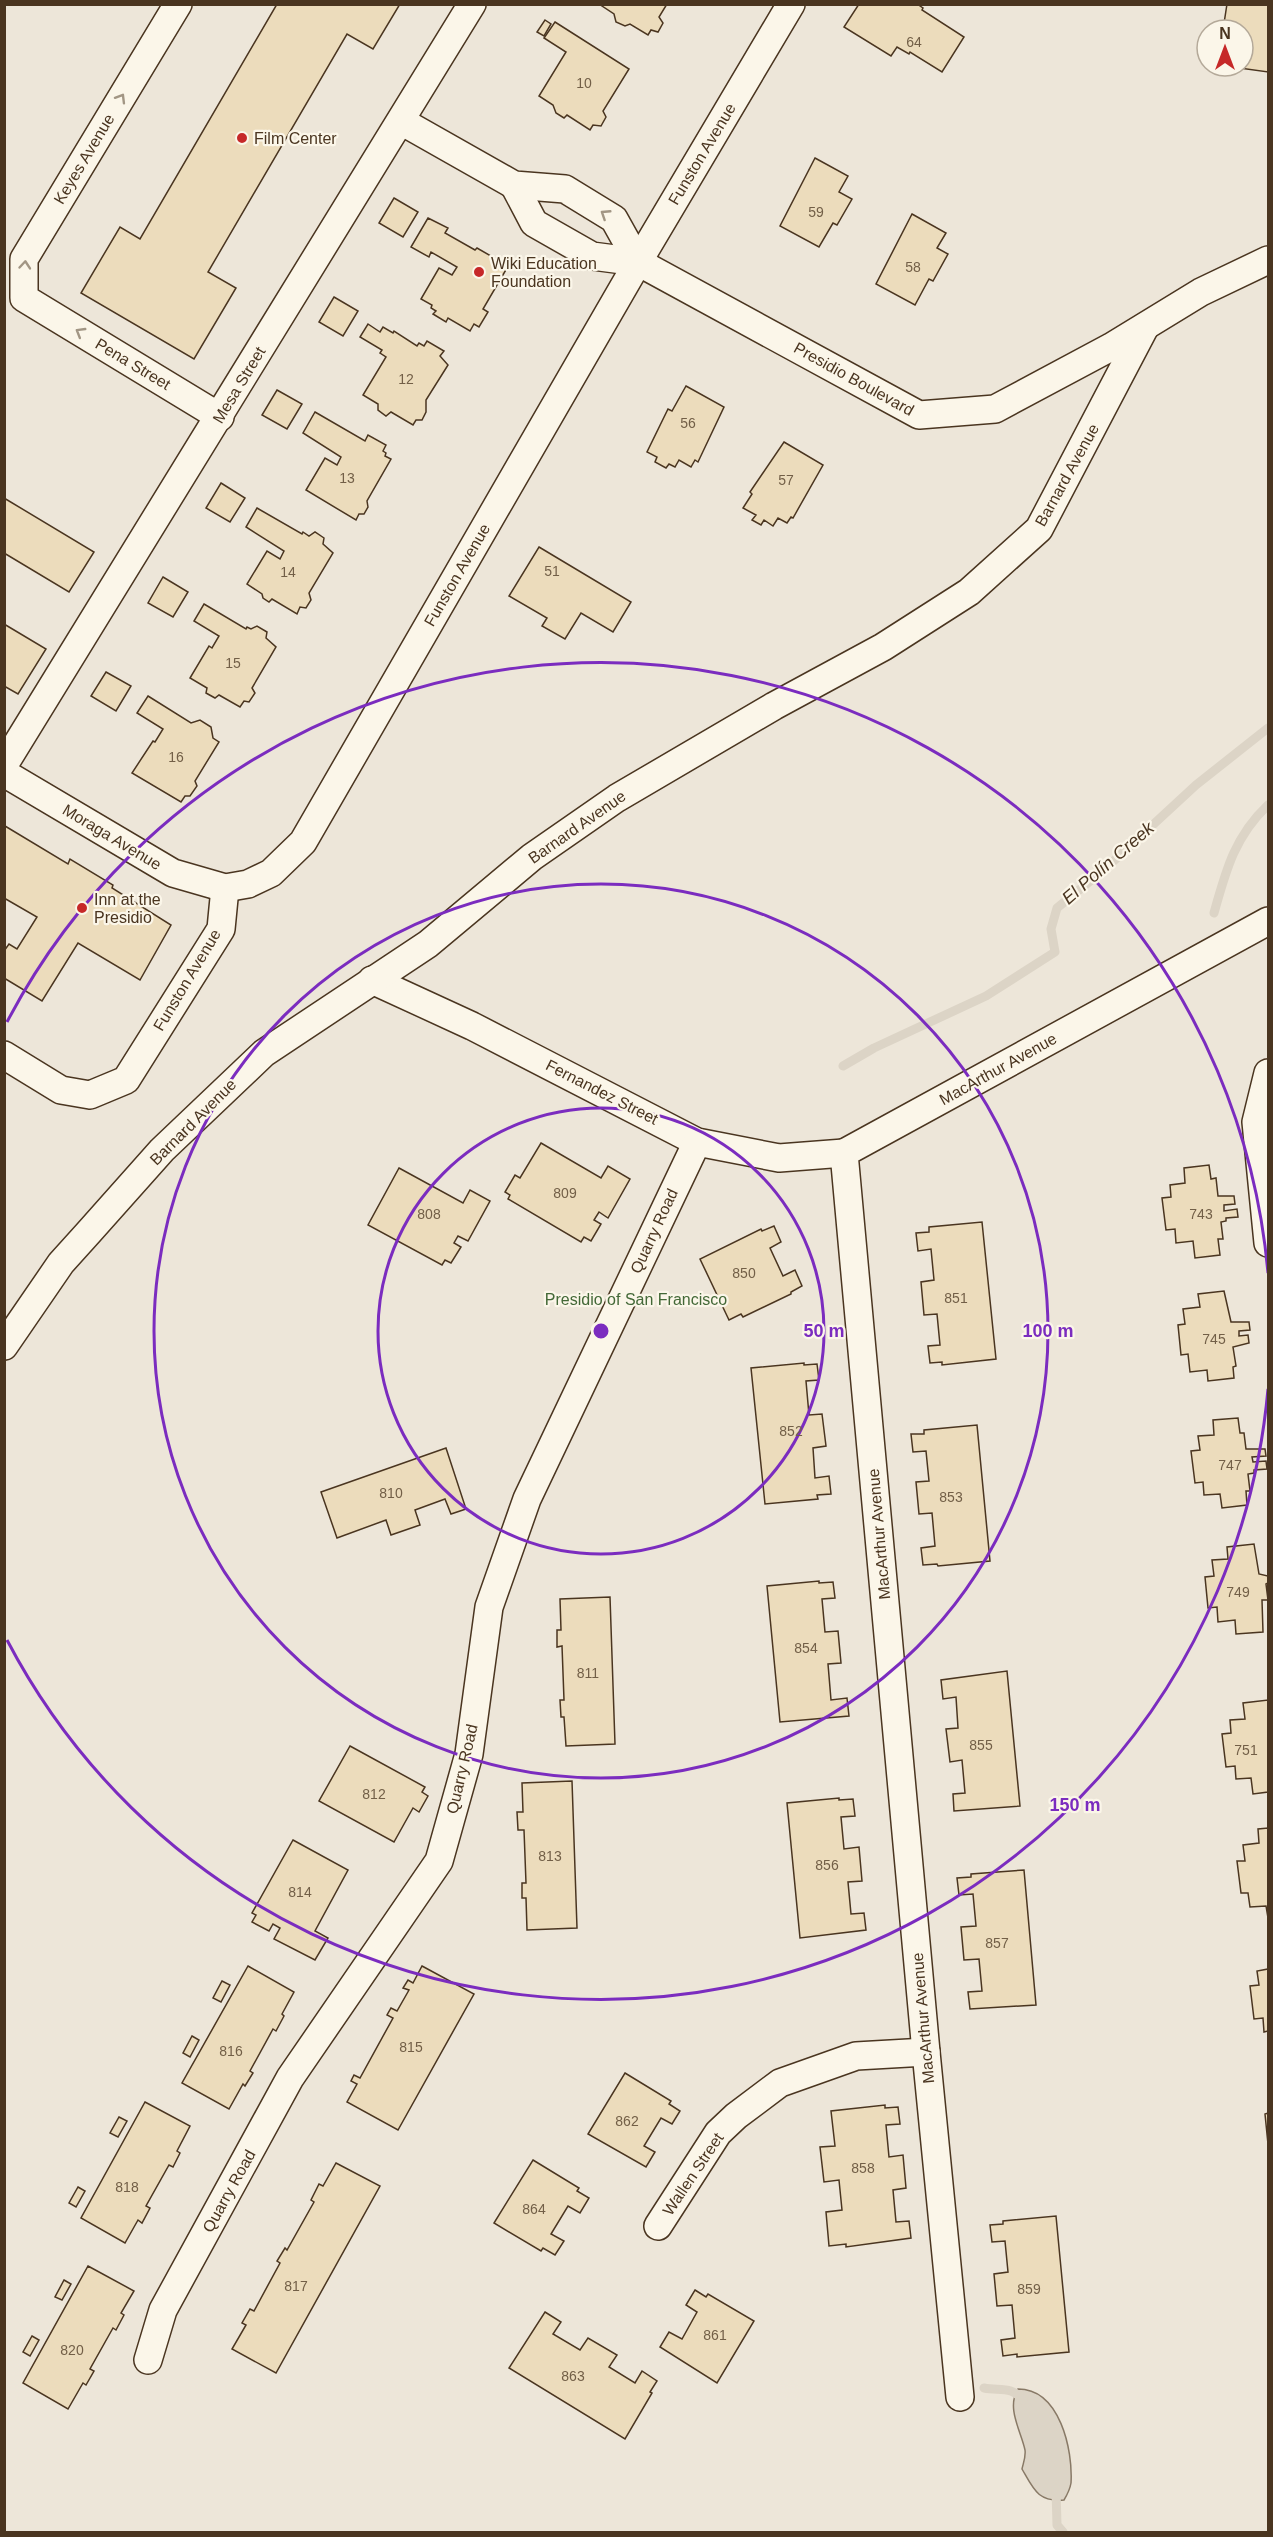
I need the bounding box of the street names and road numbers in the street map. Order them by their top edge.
street label: Funston Avenue [665,100,739,208]
street label: Keyes Avenue [50,111,118,207]
street label: Pena Street [92,335,174,393]
street label: Presidio Boulevard [791,339,917,419]
street label: Mesa Street [209,343,269,426]
street label: Barnard Avenue [1032,421,1102,529]
street label: Funston Avenue [421,521,493,629]
street label: Barnard Avenue [525,787,629,867]
street label: Moraga Avenue [60,801,164,873]
street label: Funston Avenue [150,926,224,1034]
street label: MacArthur Avenue [936,1030,1060,1108]
street label: Fernandez Street [543,1056,661,1128]
street label: Barnard Avenue [147,1075,240,1168]
street label: Quarry Road [627,1186,681,1276]
street label: MacArthur Avenue [865,1468,893,1600]
street label: Quarry Road [443,1722,481,1816]
street label: MacArthur Avenue [909,1952,937,2084]
street label: Wallen Street [659,2129,727,2218]
street label: Quarry Road [199,2147,259,2235]

